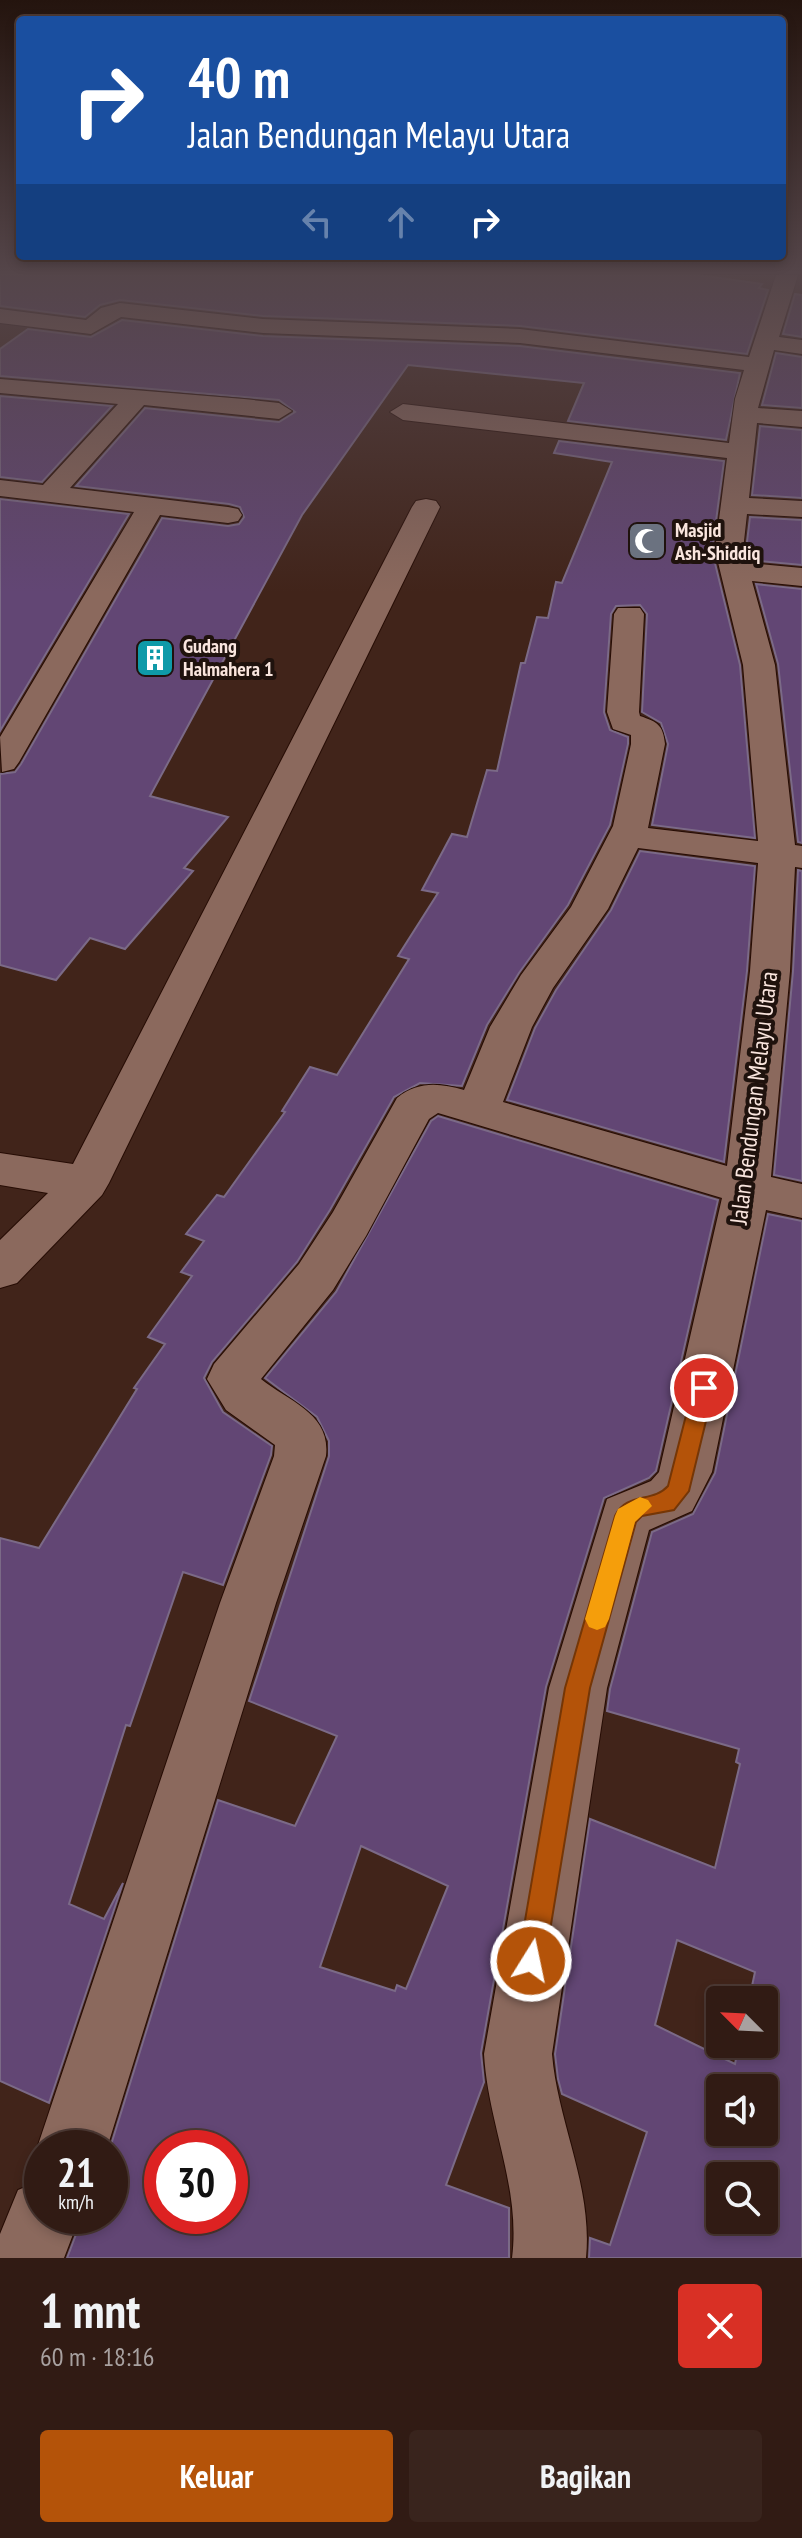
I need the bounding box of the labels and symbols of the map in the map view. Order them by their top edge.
place label: Masjid Ash-Shiddiq [674,517,761,566]
mosque icon: Masjid Ash-Shiddiq [626,520,668,562]
place label: Gudang Halmahera 1 [183,633,274,682]
building icon: Gudang Halmahera 1 [134,637,176,679]
street label: Jalan Bendungan Melayu Utara [722,970,784,1227]
pin [670,1354,738,1422]
position arrow [489,1919,573,2003]
north arrow [706,1986,778,2058]
speed limit sign: 30 [144,2130,248,2234]

